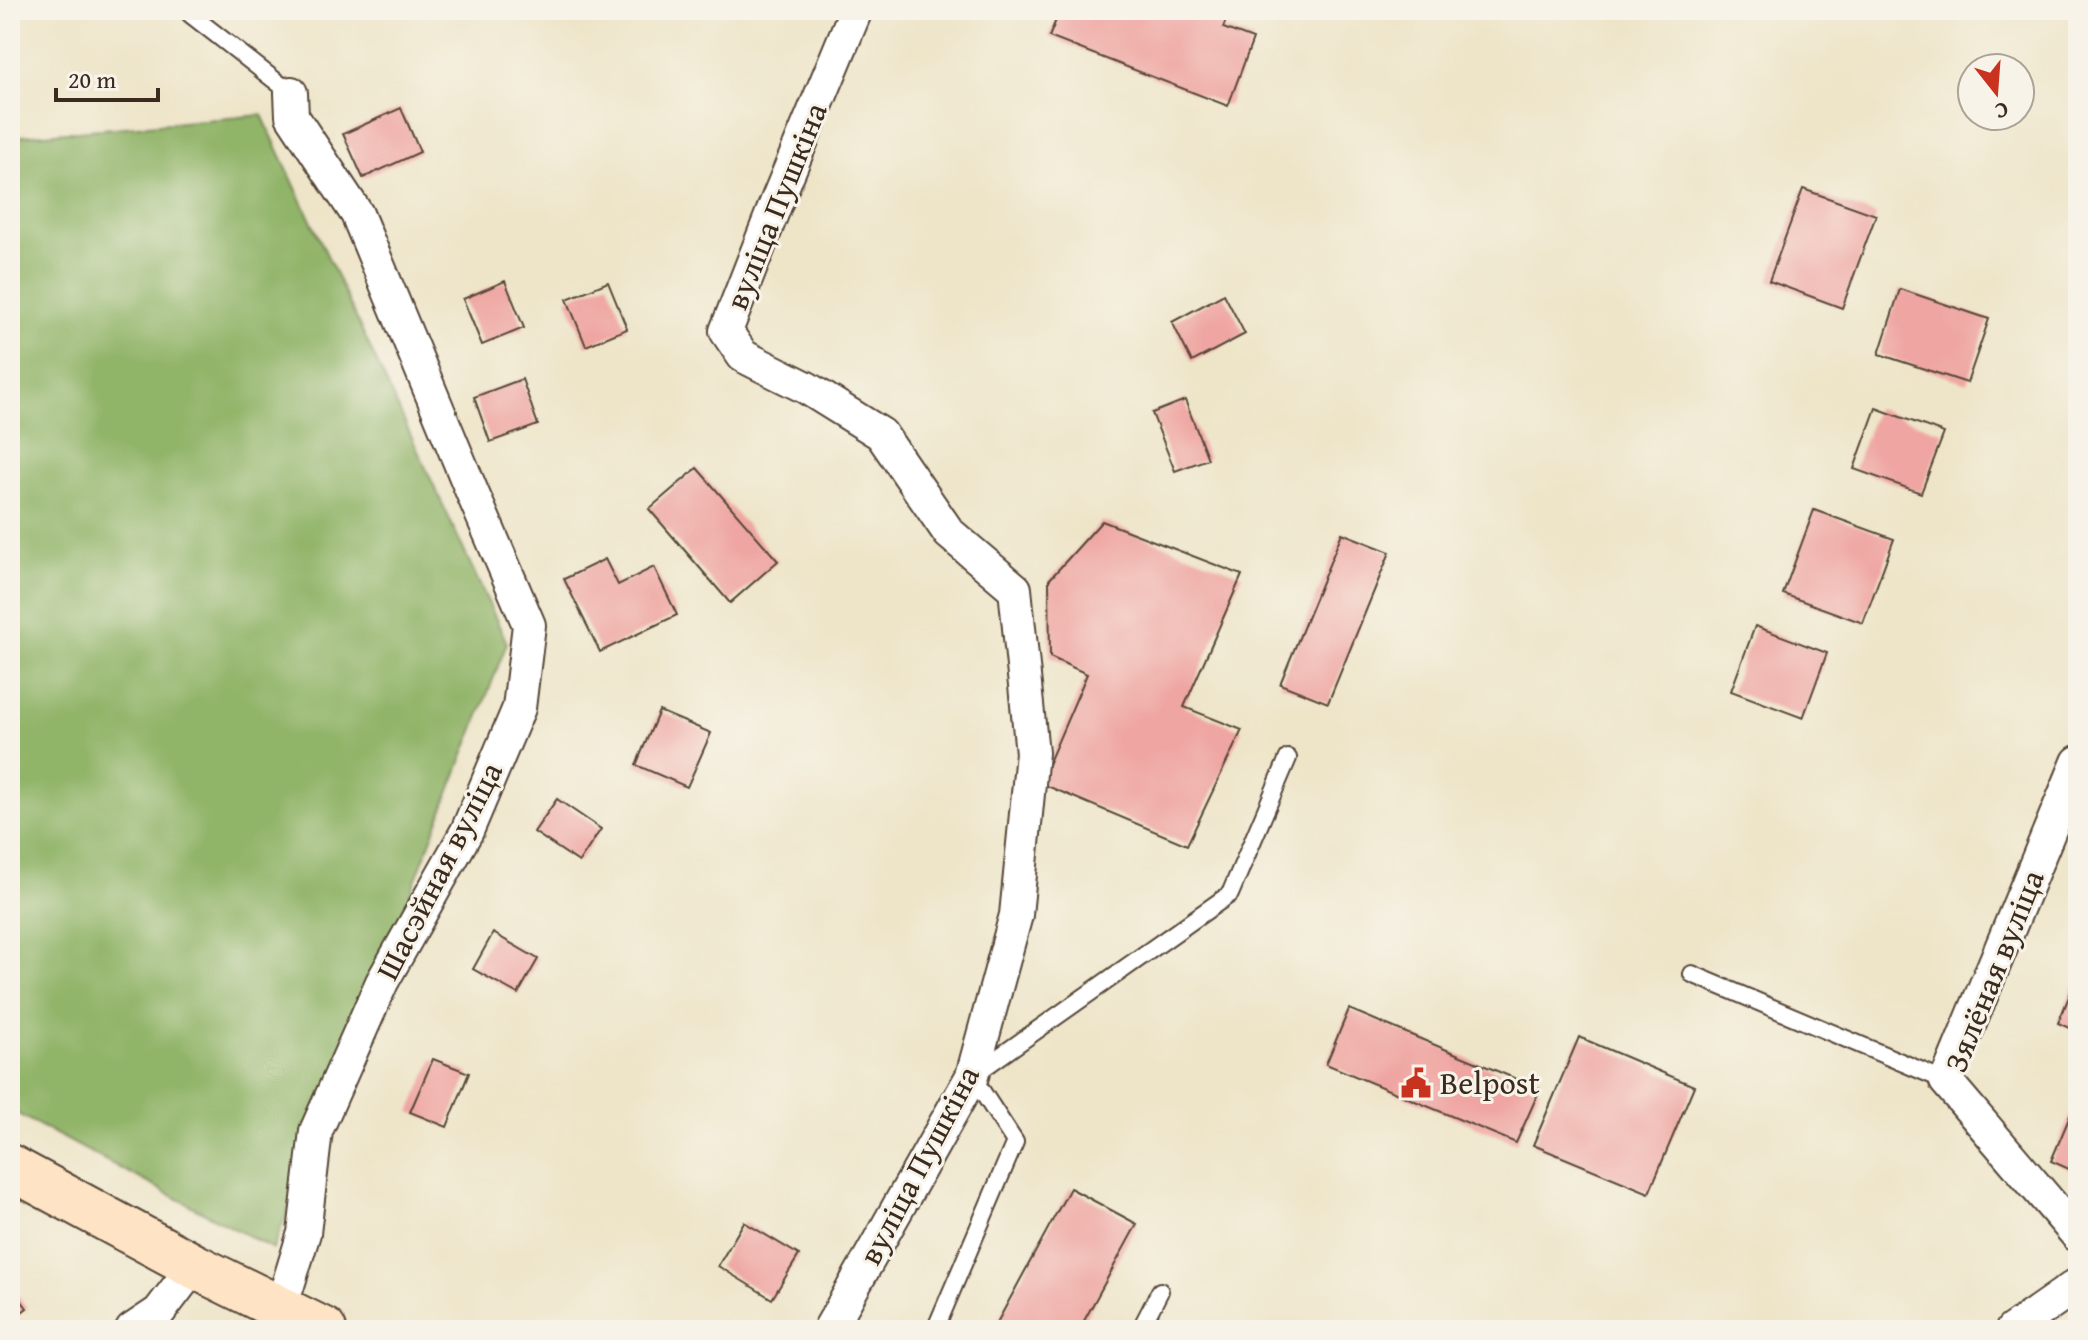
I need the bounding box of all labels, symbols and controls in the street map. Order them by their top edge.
scale bar [56,52,158,102]
north arrow [1956,52,2036,132]
text: 20 m [68,62,116,97]
street label: вуліца Пушкіна [713,94,839,316]
text: С [1991,94,2012,128]
street label: Шасэйная вуліца [363,753,514,988]
street label: Зялёная вуліца [1932,862,2056,1079]
street label: вуліца Пушкіна [846,1056,991,1273]
place label: Belpost [1440,1059,1540,1106]
public building icon: Belpost [1399,1066,1433,1100]

